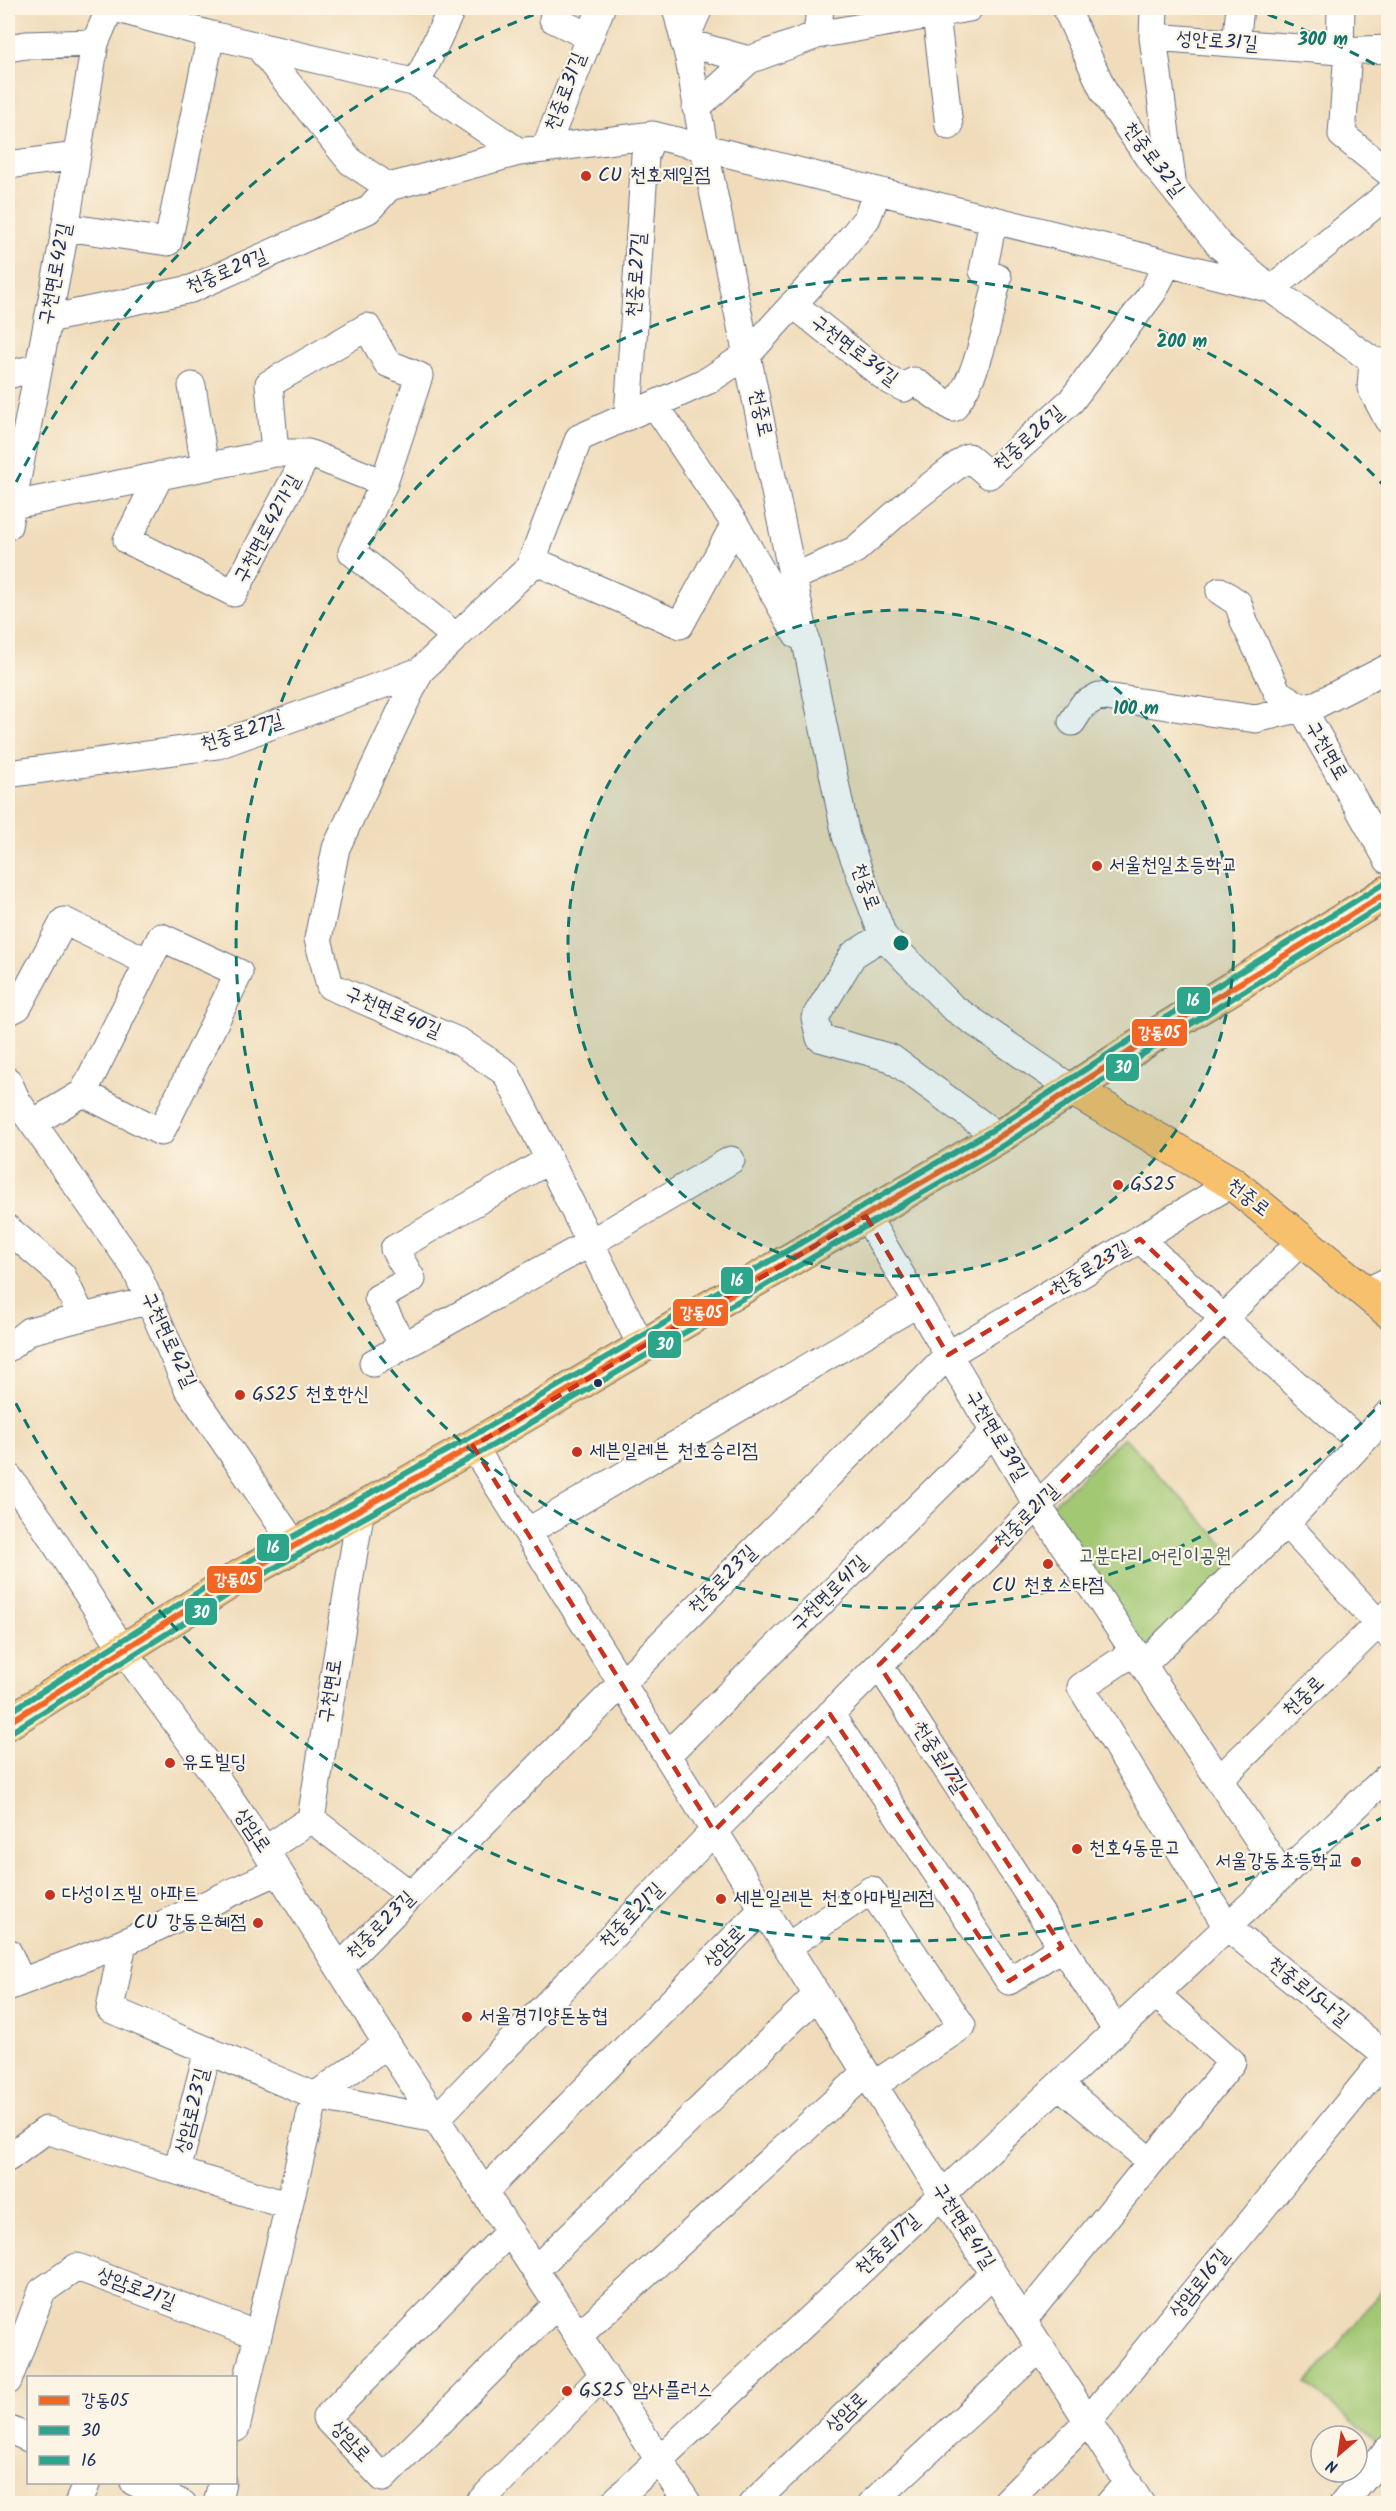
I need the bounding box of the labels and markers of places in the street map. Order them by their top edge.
place label: CU 천호제일점 [598,160,710,192]
marker: CU 천호제일점 [579,169,593,183]
place label: 서울천일초등학교 [1109,850,1238,882]
marker: 서울천일초등학교 [1090,859,1104,873]
centre of rings [891,933,911,953]
place label: GS25 [1130,1169,1176,1201]
marker: GS25 [1111,1178,1125,1192]
unlabelled marker [592,1377,604,1389]
place label: GS25 천호한신 [252,1379,370,1411]
marker: GS25 천호한신 [233,1388,247,1402]
place label: 세븐일레븐 천호승리점 [589,1436,758,1468]
marker: 세븐일레븐 천호승리점 [570,1445,584,1459]
marker: CU 천호스타점 [1041,1557,1055,1571]
place label: CU 천호스타점 [992,1570,1104,1602]
place label: 유도빌딩 [182,1747,246,1779]
marker: 유도빌딩 [163,1756,177,1770]
place label: 천호4동문고 [1089,1833,1181,1865]
marker: 천호4동문고 [1070,1842,1084,1856]
place label: 서울강동초등학교 [1215,1846,1344,1878]
marker: 서울강동초등학교 [1349,1855,1363,1869]
place label: 다성이즈빌 아파트 [62,1879,199,1911]
place label: 세븐일레븐 천호아마빌레점 [733,1883,934,1915]
marker: 다성이즈빌 아파트 [43,1888,57,1902]
marker: 세븐일레븐 천호아마빌레점 [714,1892,728,1906]
place label: CU 강동은혜점 [134,1907,246,1939]
marker: CU 강동은혜점 [251,1916,265,1930]
place label: 서울경기양돈농협 [479,2001,608,2033]
marker: 서울경기양돈농협 [460,2010,474,2024]
place label: GS25 암사플러스 [579,2375,713,2407]
marker: GS25 암사플러스 [560,2384,574,2398]

